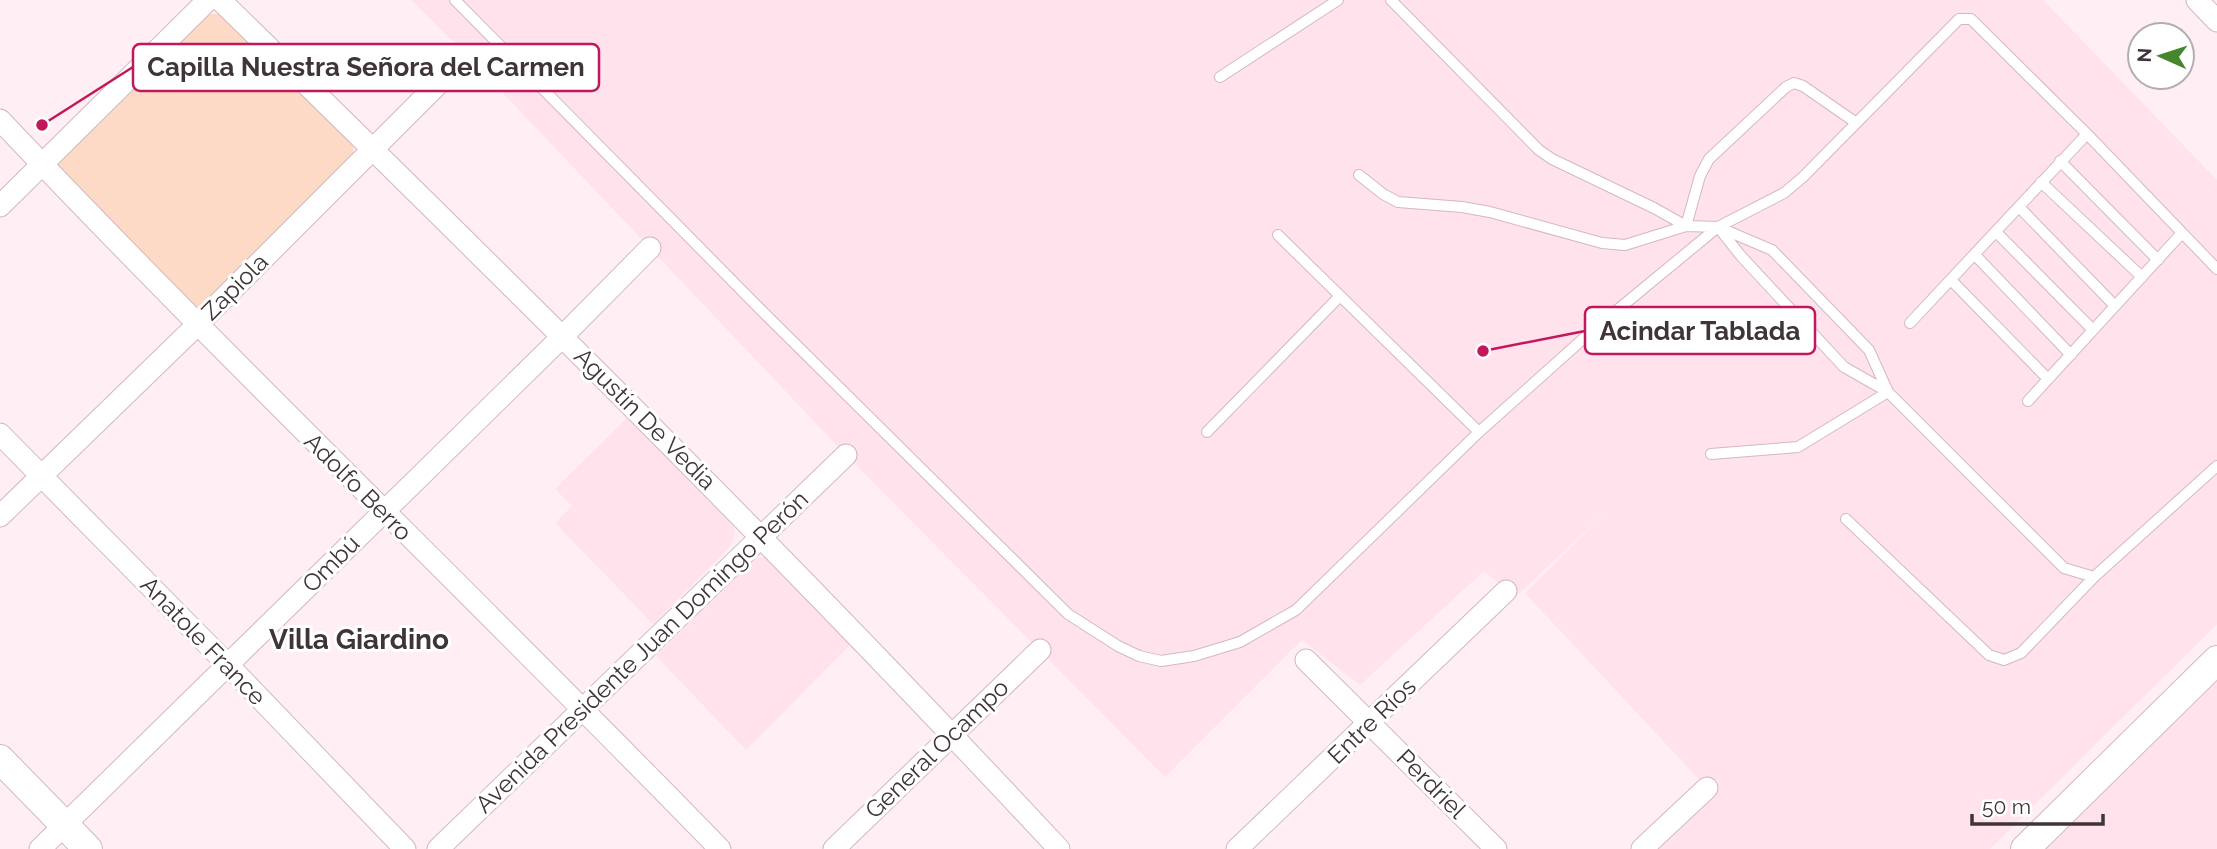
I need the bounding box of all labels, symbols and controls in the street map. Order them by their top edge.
north arrow [2126,21,2196,91]
callout: Capilla Nuestra Señora del Carmen [133,44,599,91]
text: N [2133,47,2155,63]
text: Capilla Nuestra Señora del Carmen [147,52,585,82]
street label: Zapiola [195,247,274,326]
callout: Acindar Tablada [1585,307,1815,354]
text: Acindar Tablada [1600,316,1801,346]
street label: Agustín De Vedia [568,342,722,496]
street label: Adolfo Berro [298,427,418,547]
street label: Avenida Presidente Juan Domingo Perón [469,484,814,819]
street label: Ombú [296,529,365,598]
street label: Anatole France [135,570,272,711]
district label: Villa Giardino [269,623,449,656]
street label: Entre Ríos [1322,672,1422,770]
street label: General Ocampo [859,673,1014,824]
street label: Perdriel [1391,743,1472,825]
scale bar [1972,782,2103,826]
text: 50 m [1982,794,2031,819]

